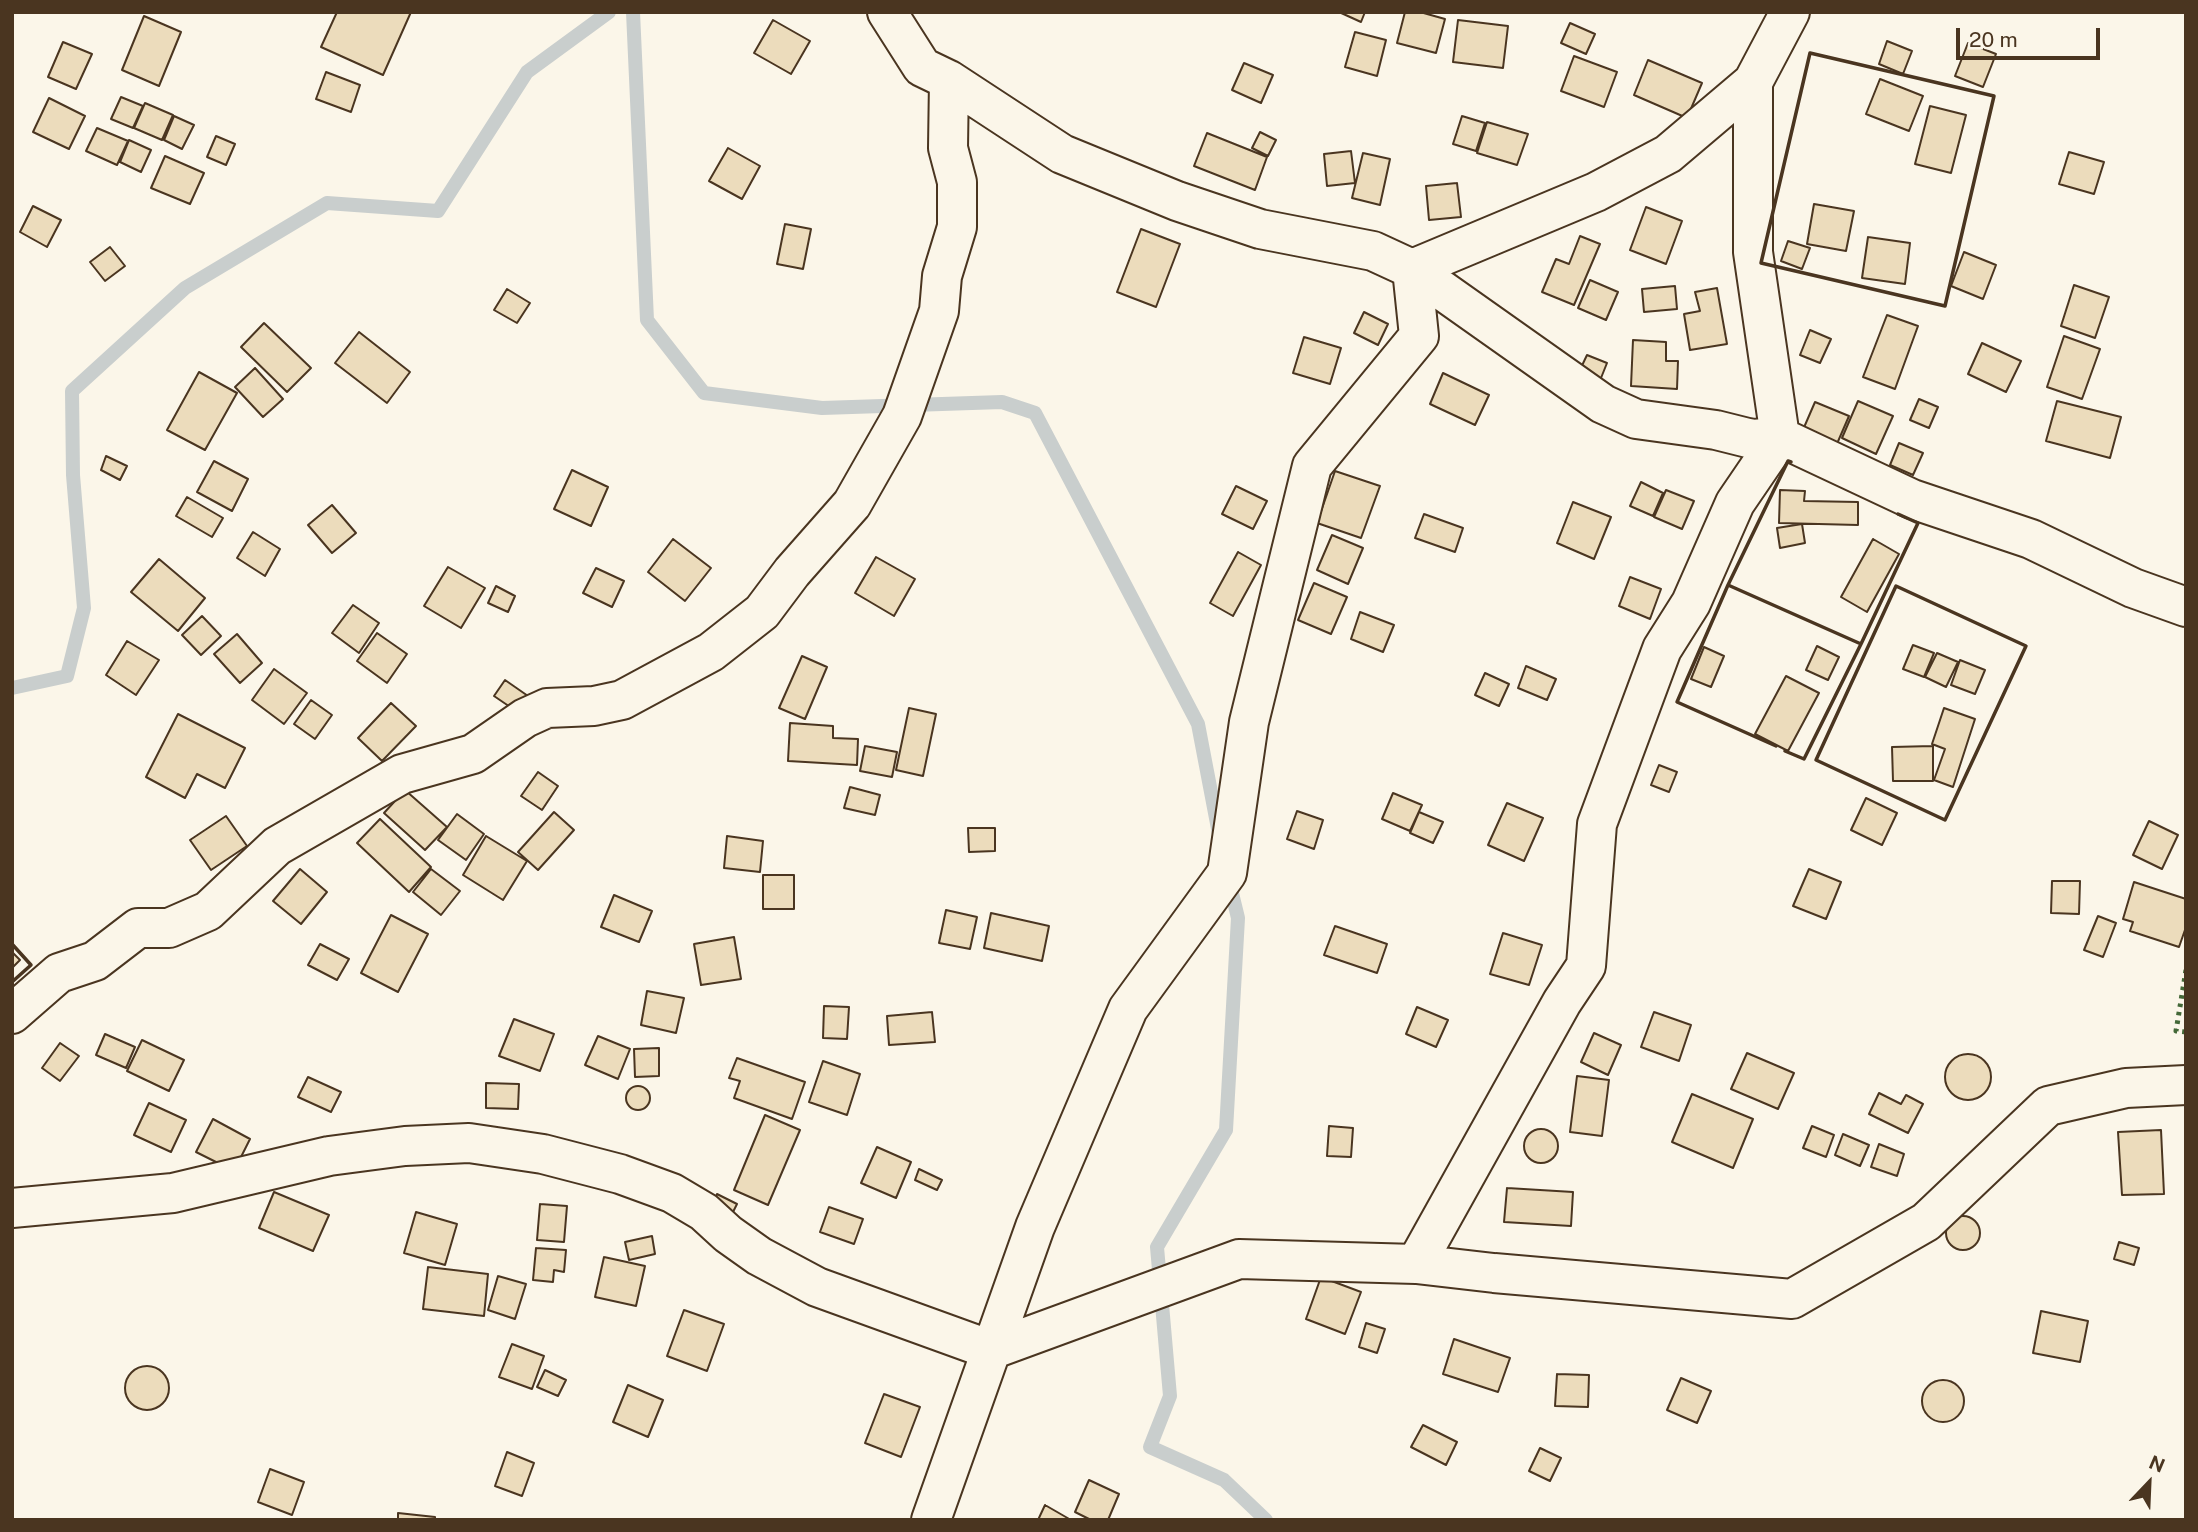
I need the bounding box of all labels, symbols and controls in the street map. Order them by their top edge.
scale bar [1960,14,2104,58]
text: 20 m [1969,27,2018,52]
north arrow [2114,1448,2184,1518]
text: N [2146,1451,2168,1477]

